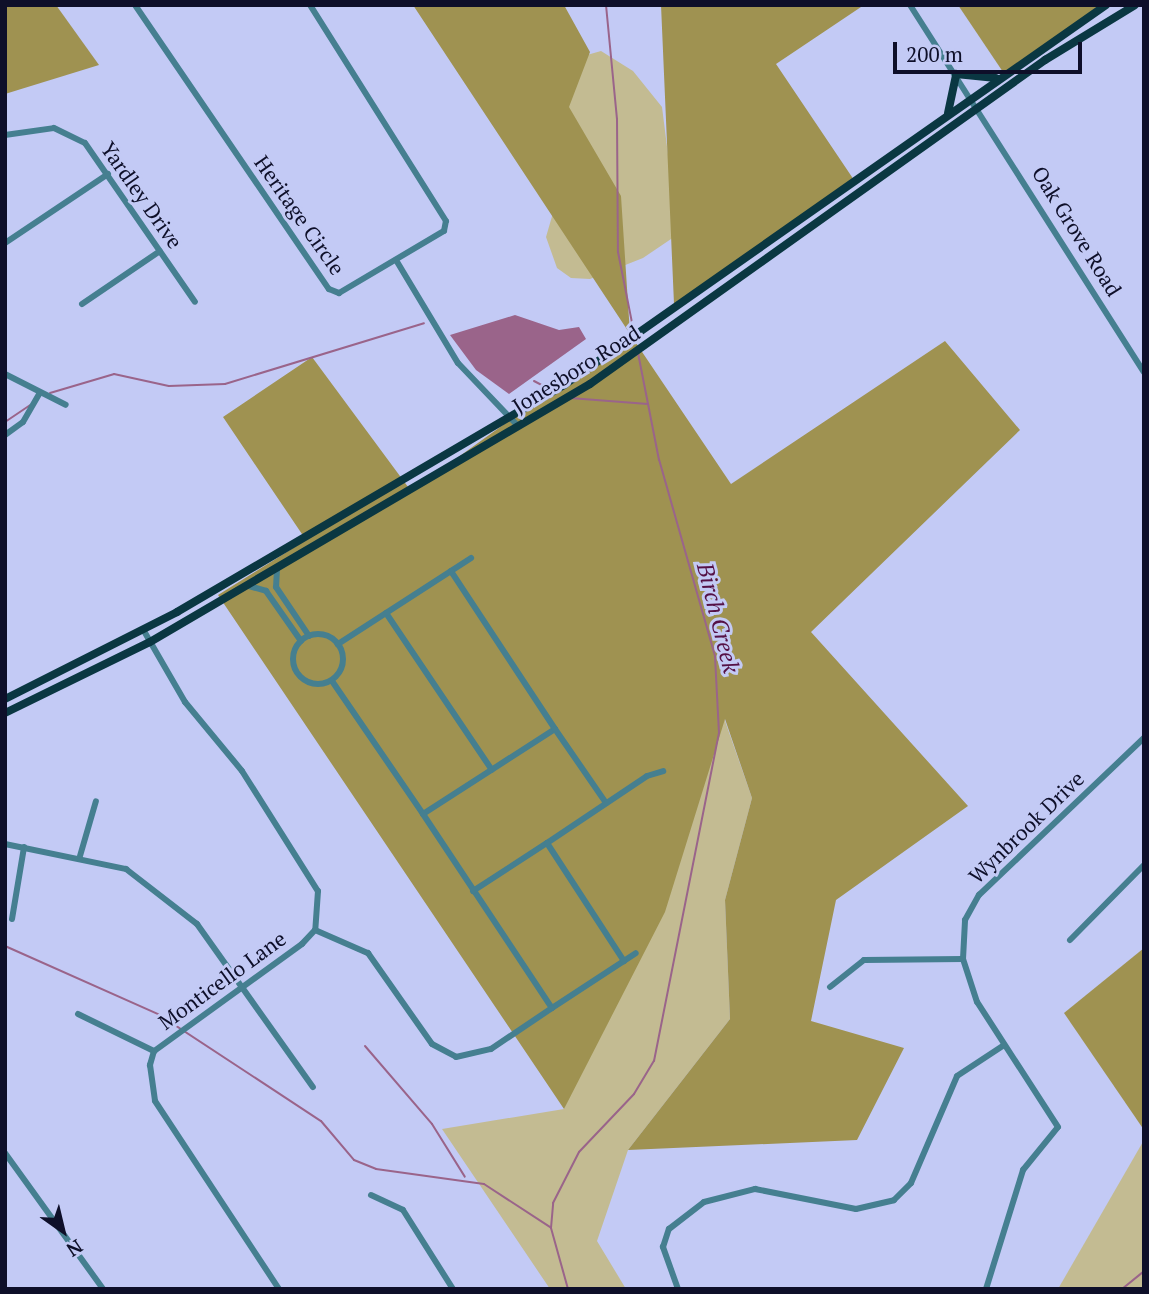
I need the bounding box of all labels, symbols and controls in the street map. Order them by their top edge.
scale bar [897,28,1086,72]
text: 200 m [906,40,963,68]
street label: Yardley Drive [96,137,188,253]
street label: Heritage Circle [250,150,350,280]
street label: Oak Grove Road [1027,161,1127,301]
street label: Jonesboro Road [508,320,644,418]
water label: Birch Creek [691,560,745,676]
street label: Wynbrook Drive [963,766,1089,888]
street label: Monticello Lane [154,925,290,1035]
north arrow [28,1196,98,1266]
text: N [62,1234,88,1263]

